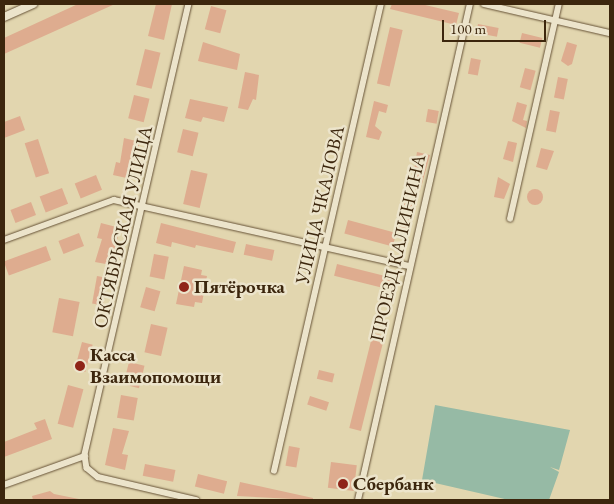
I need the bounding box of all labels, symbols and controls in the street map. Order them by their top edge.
scale bar [444,10,548,42]
text: 100 m [450,19,486,38]
street label: УЛИЦА ЧКАЛОВА [291,123,349,287]
street label: ОКТЯБРЬСКАЯ УЛИЦА [89,124,157,330]
street label: ПРОЕЗД КАЛИНИНА [365,152,431,344]
place label: Пятёрочка [194,276,285,298]
marker: Пятёрочка [178,281,190,293]
place label: Касса Взаимопомощи [90,344,221,388]
marker: Касса Взаимопомощи [74,360,86,372]
place label: Сбербанк [353,473,434,495]
marker: Сбербанк [337,478,349,490]

